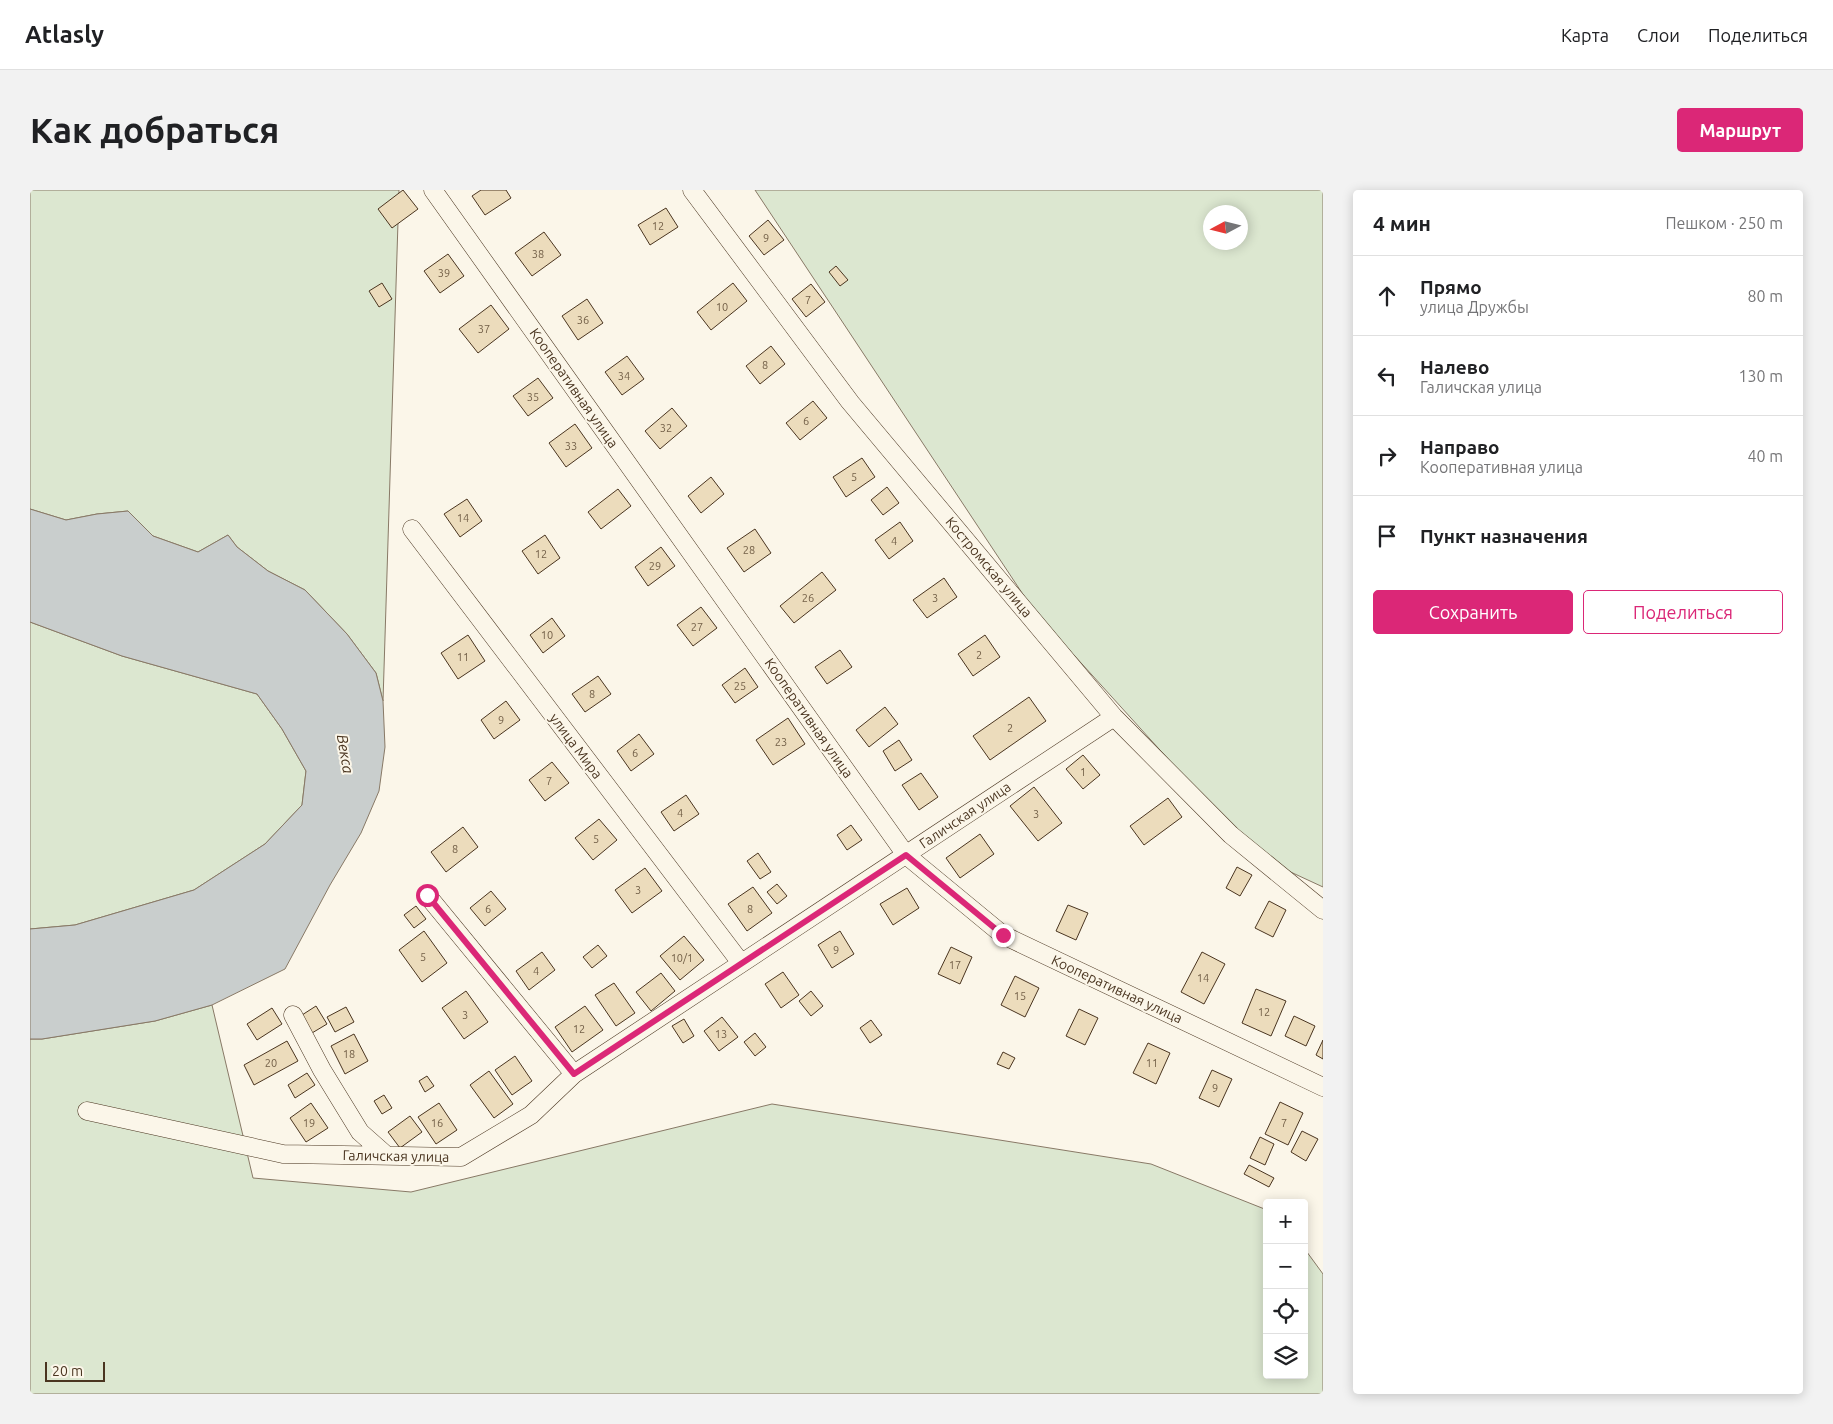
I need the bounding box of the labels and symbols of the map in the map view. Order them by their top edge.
north arrow [1203,205,1248,250]
house number: 12 [652,220,664,232]
house number: 9 [763,232,769,244]
house number: 38 [532,248,544,260]
house number: 39 [438,267,450,279]
house number: 7 [805,294,811,306]
house number: 10 [716,301,728,313]
house number: 36 [577,314,589,326]
house number: 37 [478,323,490,335]
street label: Кооперативная улица [527,325,621,451]
house number: 8 [762,359,768,371]
house number: 34 [618,370,630,382]
house number: 35 [527,391,539,403]
house number: 6 [803,415,809,427]
house number: 32 [660,422,672,434]
house number: 33 [565,440,577,452]
house number: 5 [851,471,857,483]
house number: 14 [457,512,469,524]
street label: Костромская улица [942,514,1036,620]
house number: 4 [891,535,897,547]
house number: 28 [743,544,755,556]
house number: 12 [535,548,547,560]
house number: 29 [649,560,661,572]
house number: 26 [802,592,814,604]
house number: 3 [932,592,938,604]
house number: 27 [691,621,703,633]
house number: 10 [541,629,553,641]
house number: 2 [976,649,982,661]
house number: 11 [457,651,469,663]
street label: Кооперативная улица [762,655,856,781]
house number: 25 [734,680,746,692]
house number: 8 [589,688,595,700]
street label: улица Мира [546,710,606,782]
house number: 9 [498,714,504,726]
house number: 2 [1007,722,1013,734]
water label: Векса [334,733,357,775]
house number: 23 [775,736,787,748]
house number: 6 [632,747,638,759]
house number: 1 [1080,766,1086,778]
house number: 7 [546,775,552,787]
street label: Галичская улица [916,779,1014,851]
house number: 4 [677,807,683,819]
house number: 3 [1033,808,1039,820]
house number: 5 [593,833,599,845]
house number: 8 [452,843,458,855]
route start [416,884,439,907]
house number: 3 [635,884,641,896]
house number: 6 [485,903,491,915]
house number: 8 [747,903,753,915]
route end [992,924,1015,947]
house number: 9 [833,944,839,956]
house number: 5 [420,951,426,963]
house number: 10/1 [671,952,693,964]
street label: Кооперативная улица [1049,952,1185,1026]
house number: 17 [949,959,961,971]
house number: 4 [533,965,539,977]
house number: 14 [1197,972,1209,984]
house number: 15 [1014,990,1026,1002]
house number: 12 [1258,1006,1270,1018]
house number: 3 [462,1009,468,1021]
house number: 12 [573,1023,585,1035]
house number: 13 [715,1028,727,1040]
house number: 18 [343,1048,355,1060]
house number: 20 [265,1057,277,1069]
house number: 11 [1146,1057,1158,1069]
house number: 9 [1212,1082,1218,1094]
house number: 19 [303,1117,315,1129]
house number: 16 [431,1117,443,1129]
house number: 7 [1281,1117,1287,1129]
street label: Галичская улица [343,1147,449,1165]
scale bar [45,1359,105,1382]

